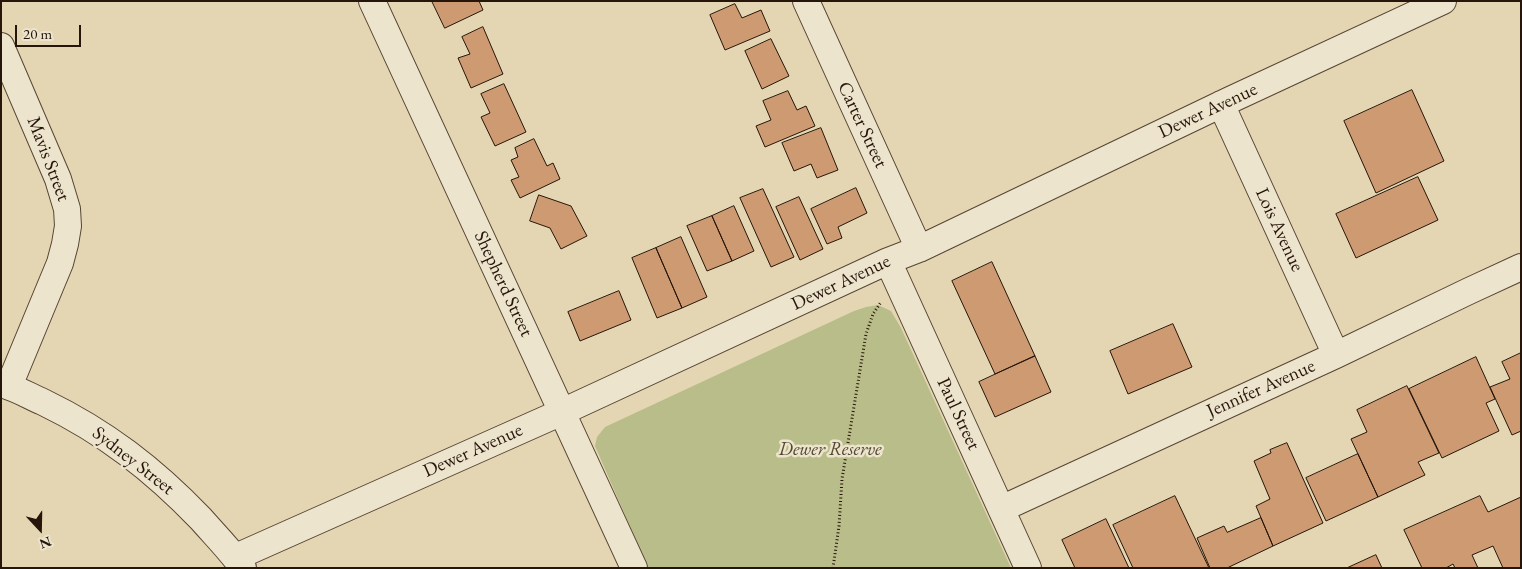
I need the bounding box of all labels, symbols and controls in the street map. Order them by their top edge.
scale bar [18,15,84,47]
text: 20 m [23,24,52,43]
street label: Carter Street [832,78,892,172]
street label: Dewer Avenue [1155,78,1261,144]
street label: Mavis Street [21,114,75,204]
street label: Lois Avenue [1250,185,1308,275]
street label: Shepherd Street [469,227,537,341]
street label: Dewer Avenue [788,250,894,316]
street label: Jennifer Avenue [1203,355,1319,423]
street label: Paul Street [931,374,985,454]
street label: Dewer Avenue [420,419,526,483]
street label: Sydney Street [88,422,178,500]
park label: Dewer Reserve [779,439,881,461]
north arrow [15,504,65,554]
text: N [37,533,54,553]

